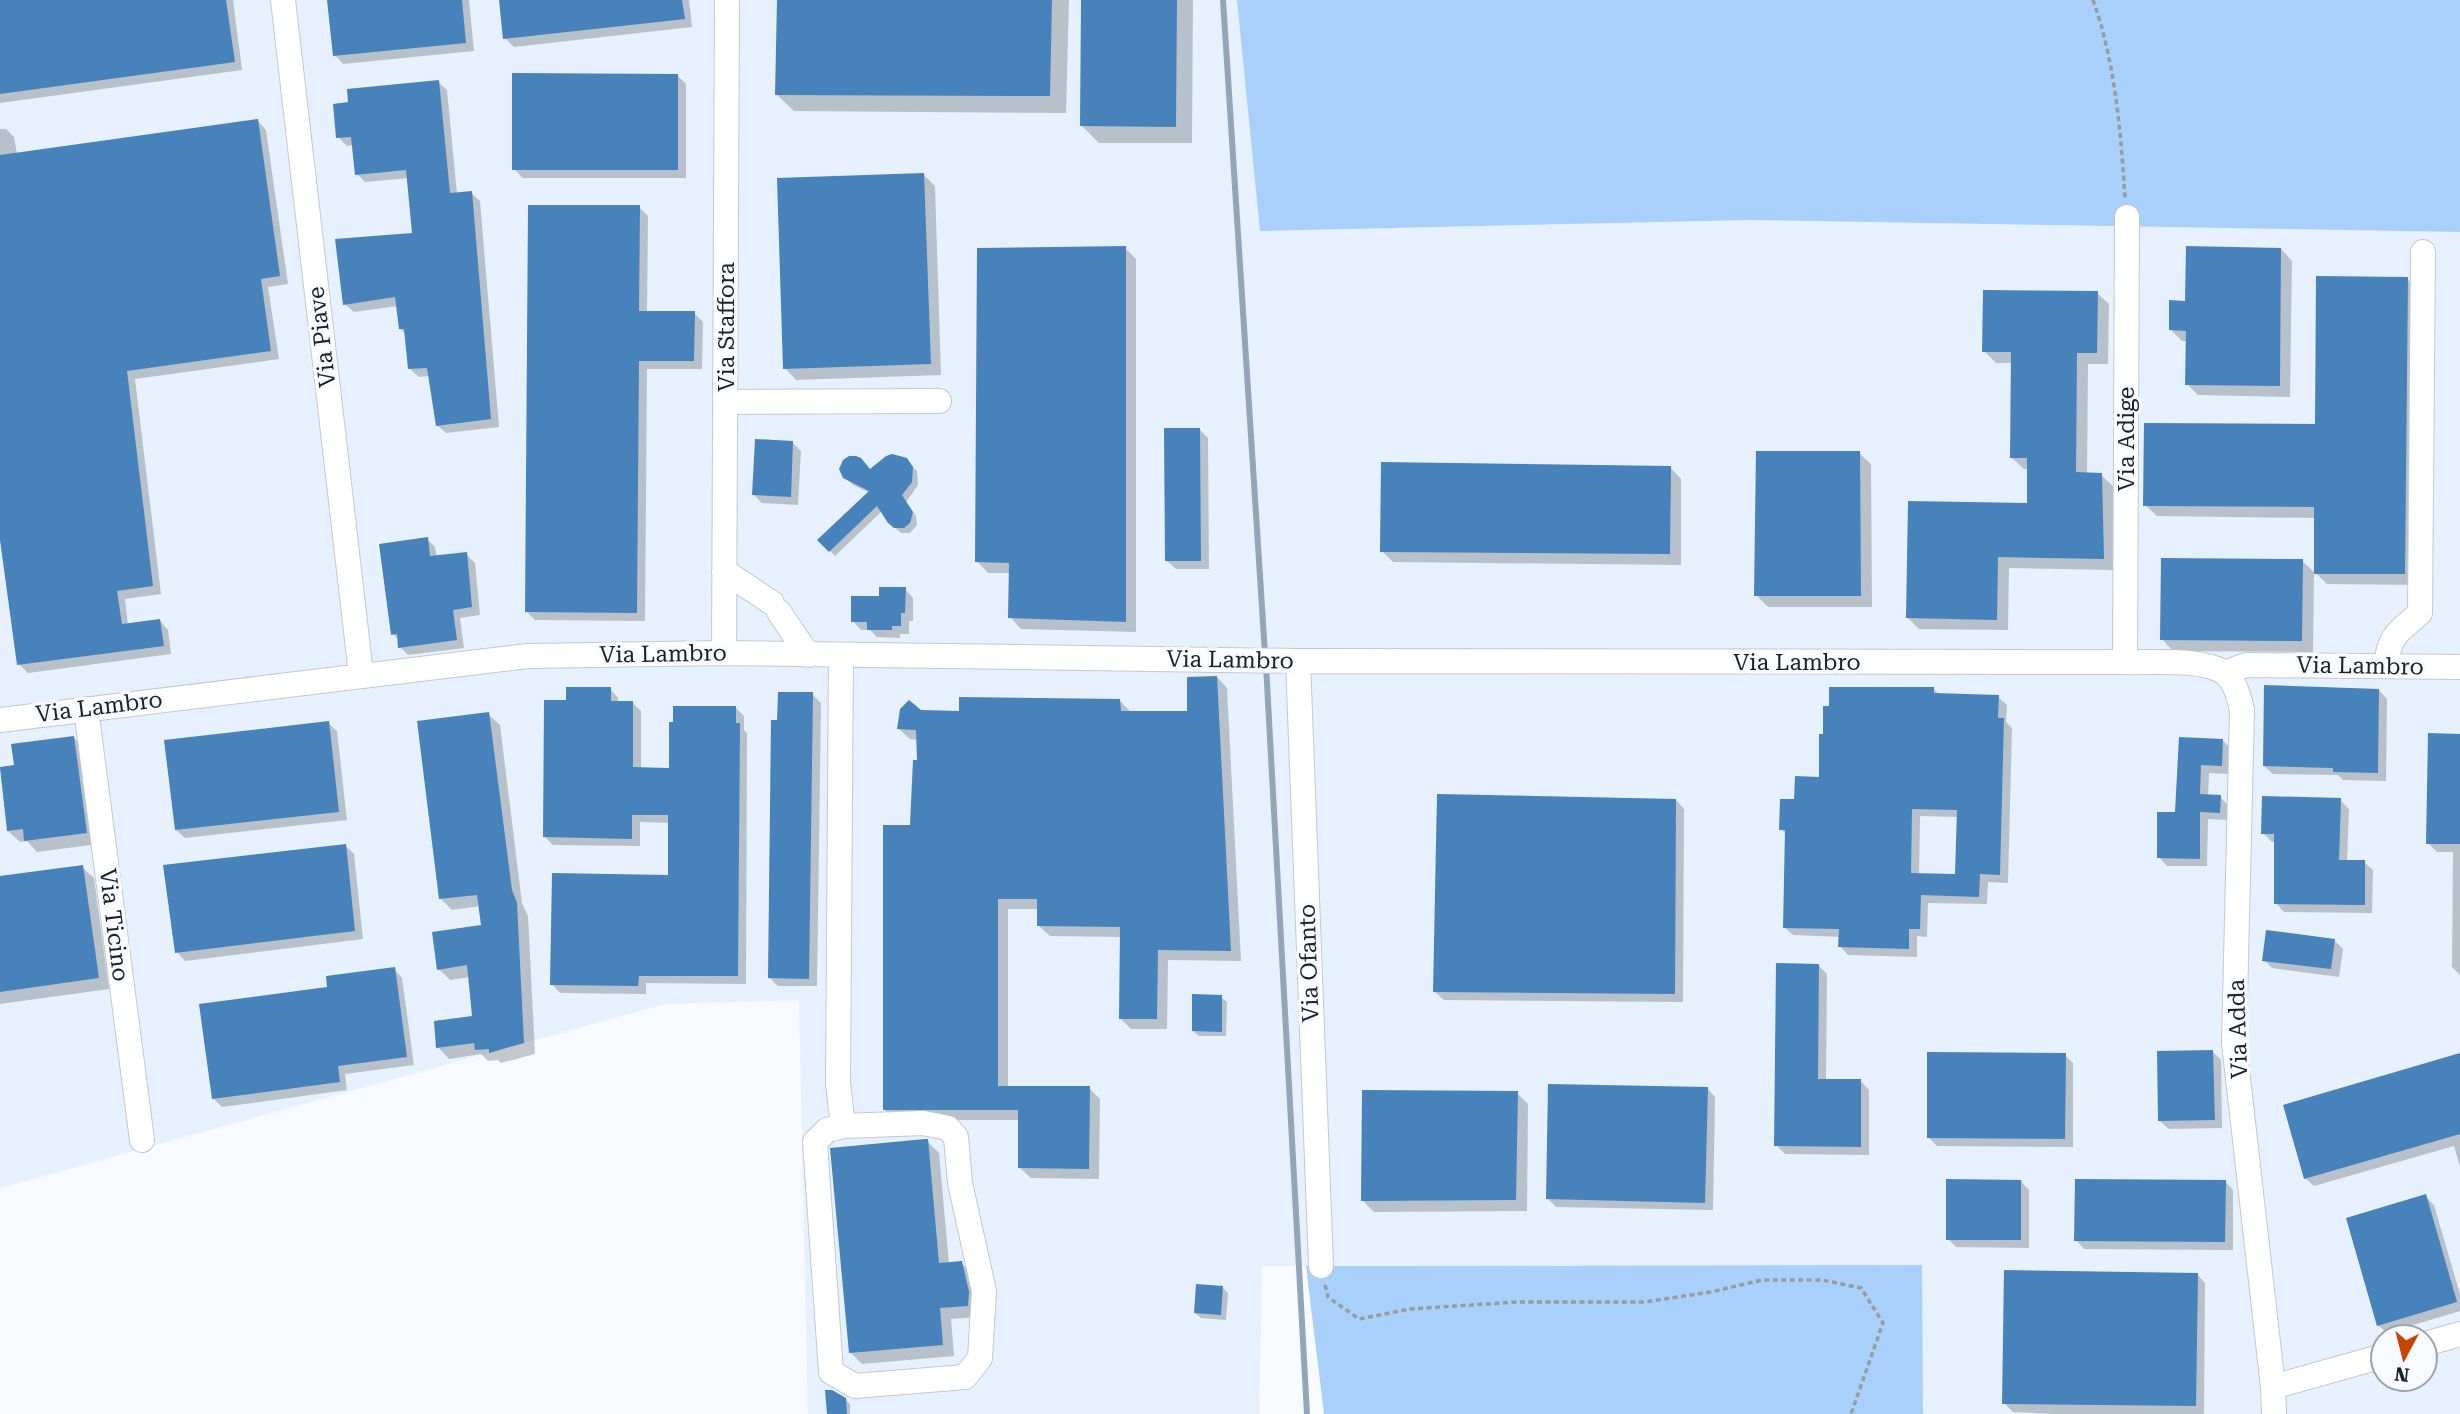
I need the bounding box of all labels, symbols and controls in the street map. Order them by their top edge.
street label: Via Staffora [713,262,740,392]
street label: Via Piave [302,285,342,389]
street label: Via Adige [2113,387,2140,491]
street label: Via Lambro [599,639,727,669]
street label: Via Lambro [1166,645,1294,675]
street label: Via Lambro [1733,649,1861,676]
street label: Via Lambro [2296,651,2424,681]
street label: Via Lambro [34,686,164,728]
street label: Via Ticino [94,867,134,983]
street label: Via Ofanto [1293,903,1325,1023]
street label: Via Adda [2223,978,2253,1079]
north arrow [2369,1323,2439,1393]
text: N [2393,1362,2411,1387]

